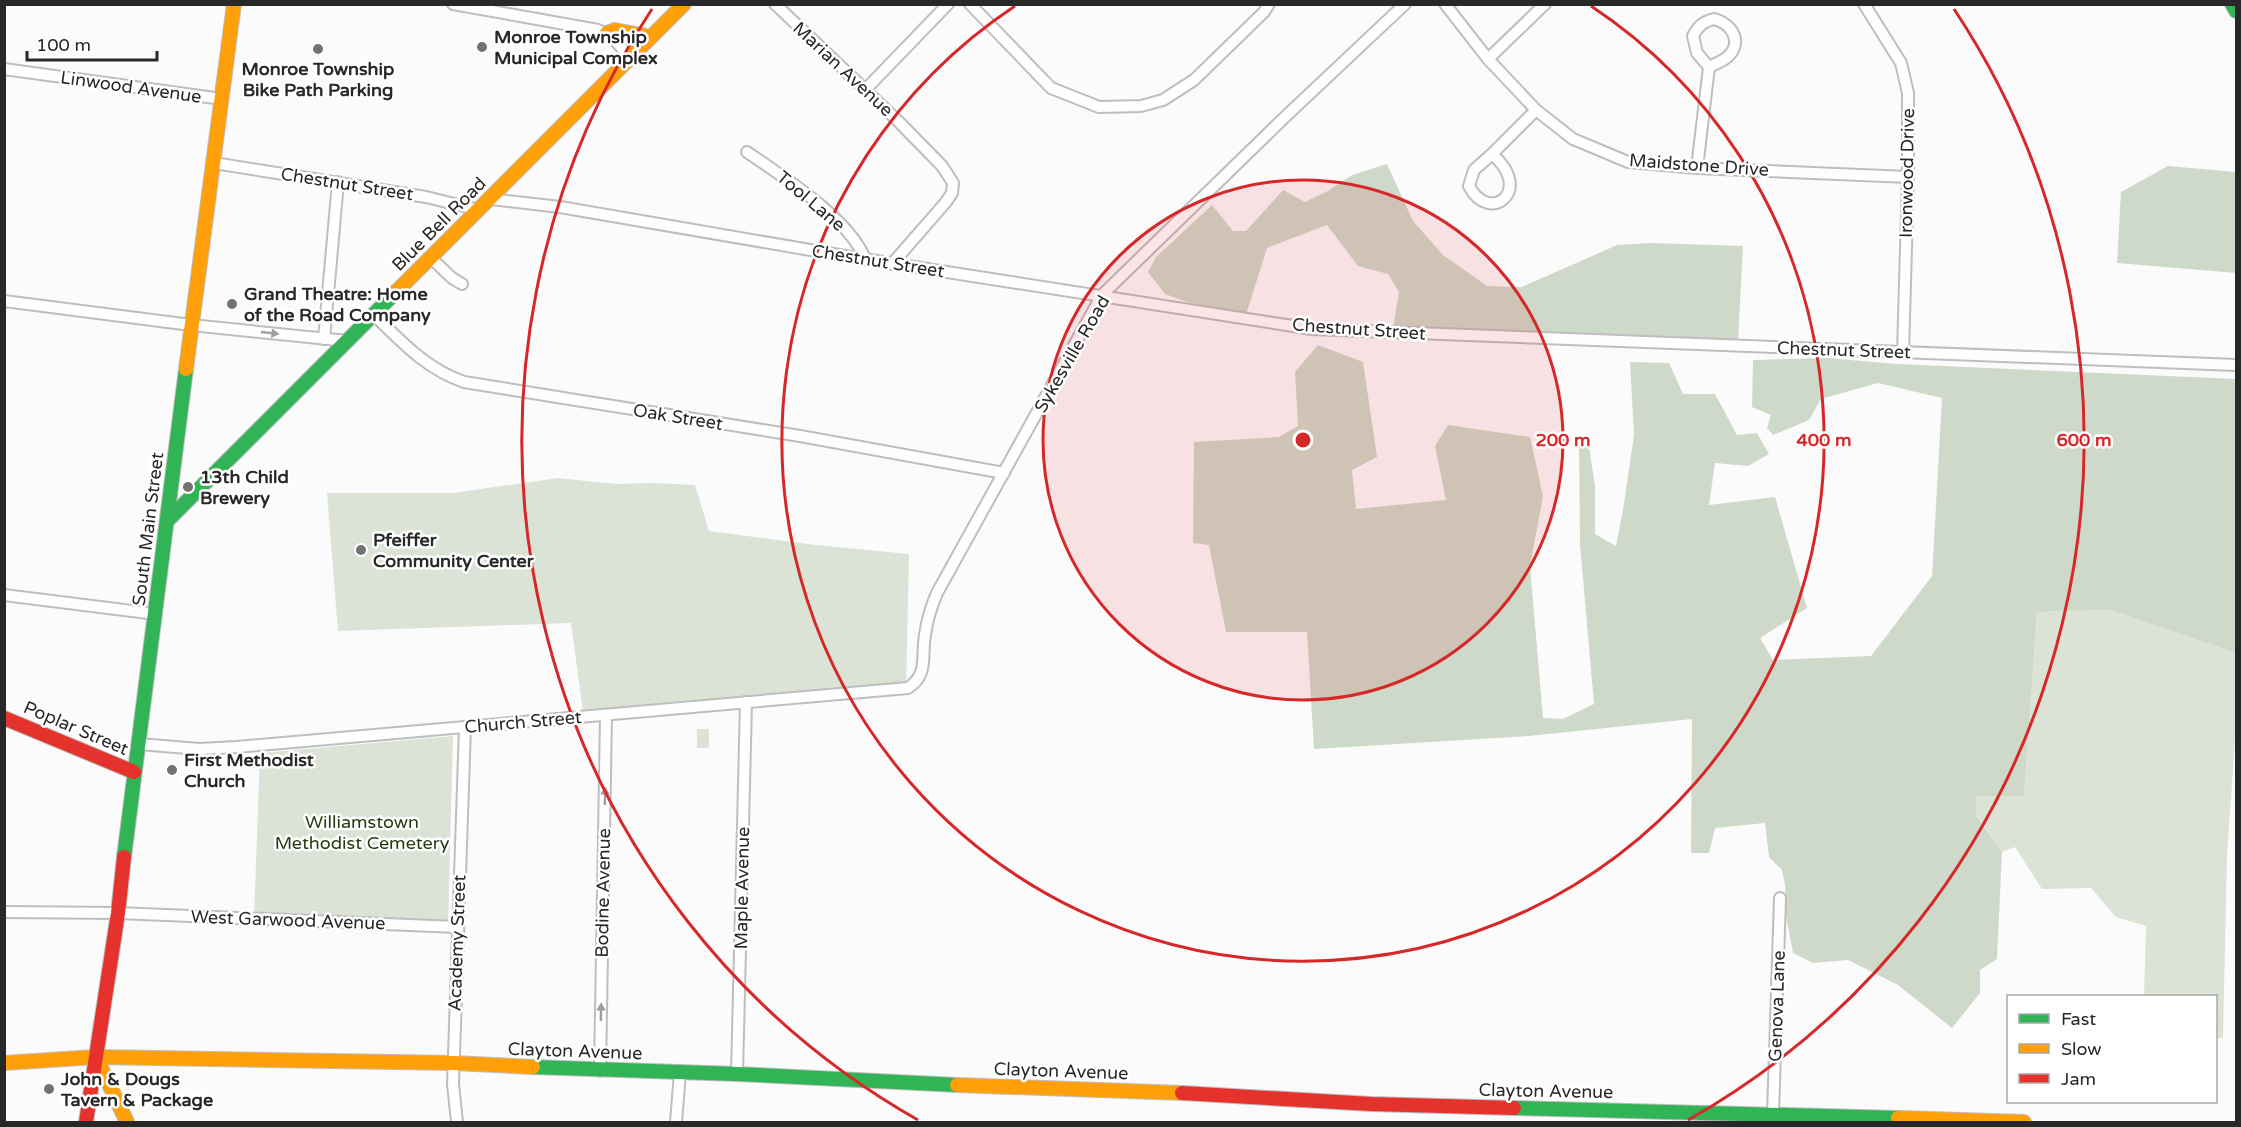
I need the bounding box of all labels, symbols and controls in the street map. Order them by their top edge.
street label: Marian Avenue [788,17,898,121]
scale bar [27,24,158,62]
place label: Monroe Township Municipal Complex [494,26,658,69]
text: 100 m [36,34,91,56]
marker: Monroe Township Municipal Complex [475,40,489,54]
marker: Monroe Township Bike Path Parking [311,42,325,56]
place label: Monroe Township Bike Path Parking [242,58,394,101]
street label: Linwood Avenue [59,66,203,108]
street label: Ironwood Drive [1895,108,1919,238]
street label: Maidstone Drive [1629,149,1769,181]
street label: Chestnut Street [279,163,415,205]
street label: Tool Lane [772,166,850,236]
street label: Blue Bell Road [387,172,491,276]
street label: Chestnut Street [810,240,946,282]
place label: Grand Theatre: Home of the Road Company [244,283,431,326]
street label: Sykesville Road [1030,291,1114,417]
marker: Grand Theatre: Home of the Road Company [225,297,239,311]
street label: Chestnut Street [1291,313,1427,345]
one-way arrow [260,328,279,338]
street label: Chestnut Street [1777,337,1911,363]
street label: Oak Street [632,399,725,435]
text: 200 m [1535,429,1591,451]
text: 400 m [1796,429,1852,451]
text: 600 m [2056,429,2112,451]
centre of rings [1293,430,1313,450]
street label: South Main Street [128,451,168,607]
place label: 13th Child Brewery [200,466,289,509]
marker: 13th Child Brewery [181,480,195,494]
place label: Pfeiffer Community Center [373,529,535,572]
marker: Pfeiffer Community Center [354,543,368,557]
street label: Poplar Street [20,696,132,760]
street label: Church Street [463,706,583,738]
place label: First Methodist Church [184,749,314,792]
marker: First Methodist Church [165,763,179,777]
one-way arrow [600,787,610,806]
park label: Williamstown Methodist Cemetery [275,811,450,854]
street label: Maple Avenue [730,826,754,950]
street label: Bodine Avenue [591,828,615,958]
street label: Academy Street [444,874,470,1012]
street label: West Garwood Avenue [190,906,386,934]
street label: Genova Lane [1764,950,1790,1062]
legend [2007,995,2217,1103]
one-way arrow [596,1003,606,1022]
text: Fast [2061,1008,2096,1030]
street label: Clayton Avenue [507,1038,643,1064]
text: Slow [2061,1038,2102,1060]
street label: Clayton Avenue [993,1058,1129,1084]
place label: John & Dougs Tavern & Package [60,1068,213,1111]
text: Jam [2061,1068,2096,1090]
street label: Clayton Avenue [1478,1079,1614,1103]
marker: John & Dougs Tavern & Package [42,1082,56,1096]

